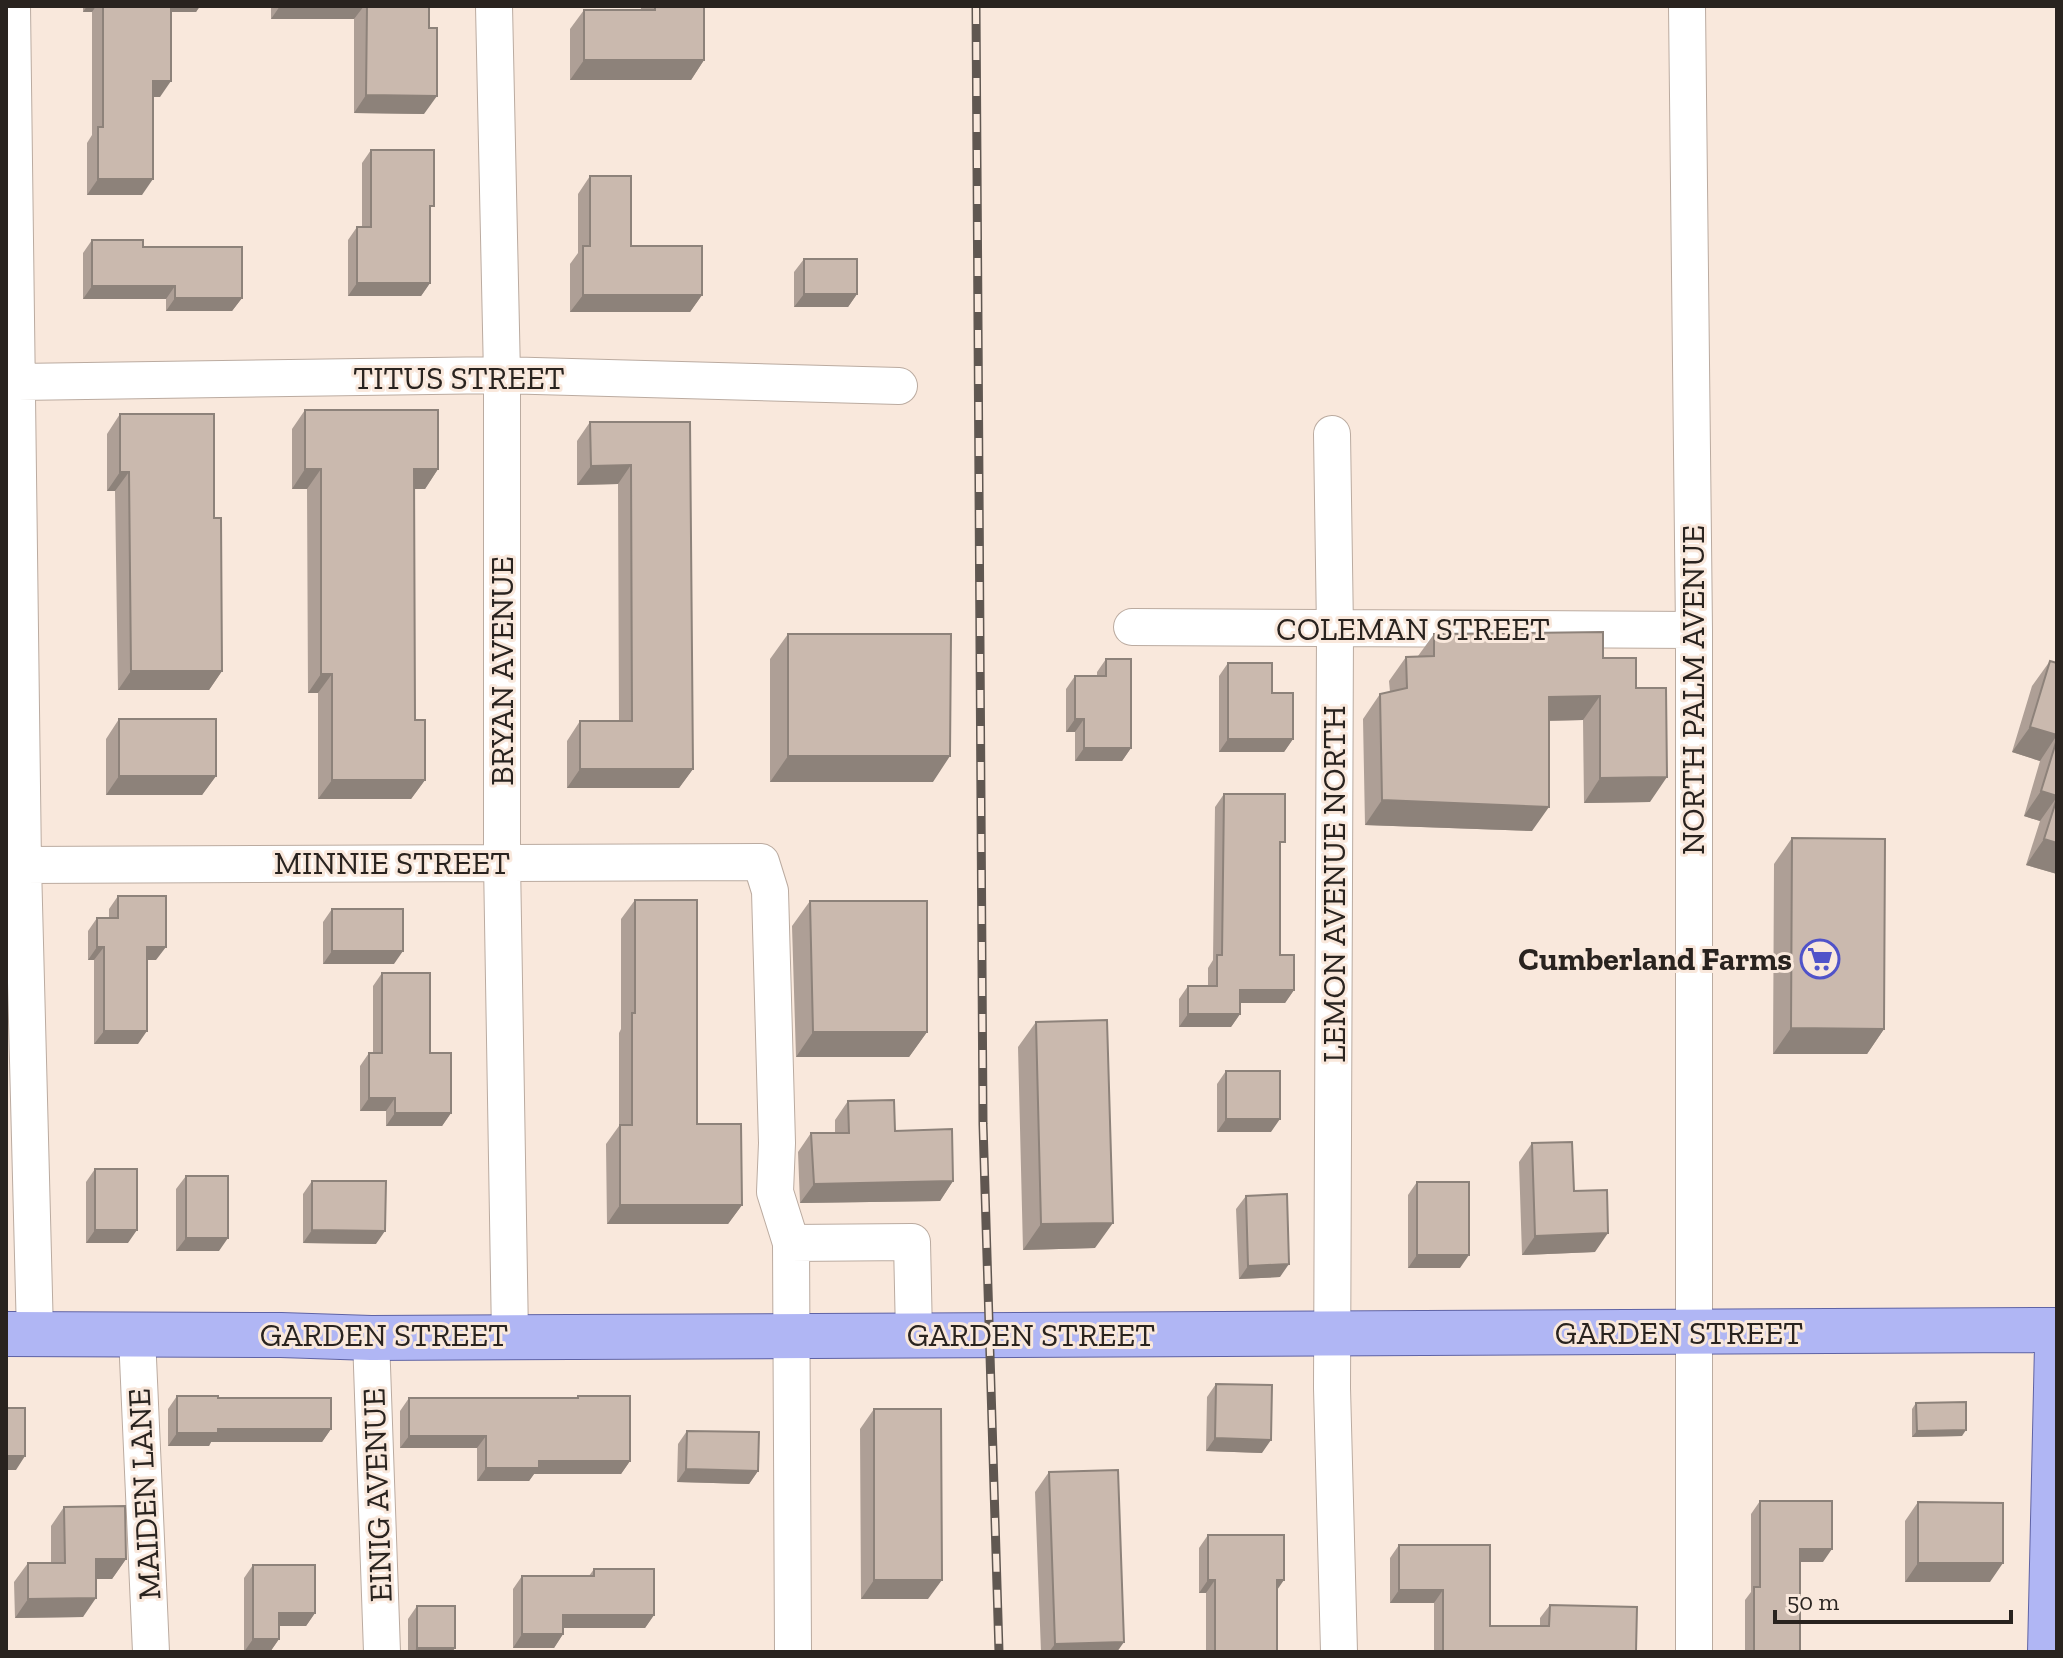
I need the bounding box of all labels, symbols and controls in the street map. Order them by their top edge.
street label: TITUS STREET [353,359,565,397]
street label: NORTH PALM AVENUE [1674,525,1712,855]
street label: BRYAN AVENUE [483,556,521,786]
street label: COLEMAN STREET [1276,610,1550,648]
street label: LEMON AVENUE NORTH [1315,705,1353,1063]
street label: MINNIE STREET [274,844,510,882]
supermarket icon: Cumberland Farms [1799,938,1841,980]
place label: Cumberland Farms [1518,940,1792,978]
street label: GARDEN STREET [1555,1314,1803,1352]
street label: GARDEN STREET [260,1316,508,1354]
street label: GARDEN STREET [907,1316,1155,1354]
street label: MAIDEN LANE [119,1387,169,1601]
street label: EINIG AVENUE [354,1387,400,1603]
scale bar [1775,1574,2011,1624]
text: 50 m [1787,1587,1840,1616]

